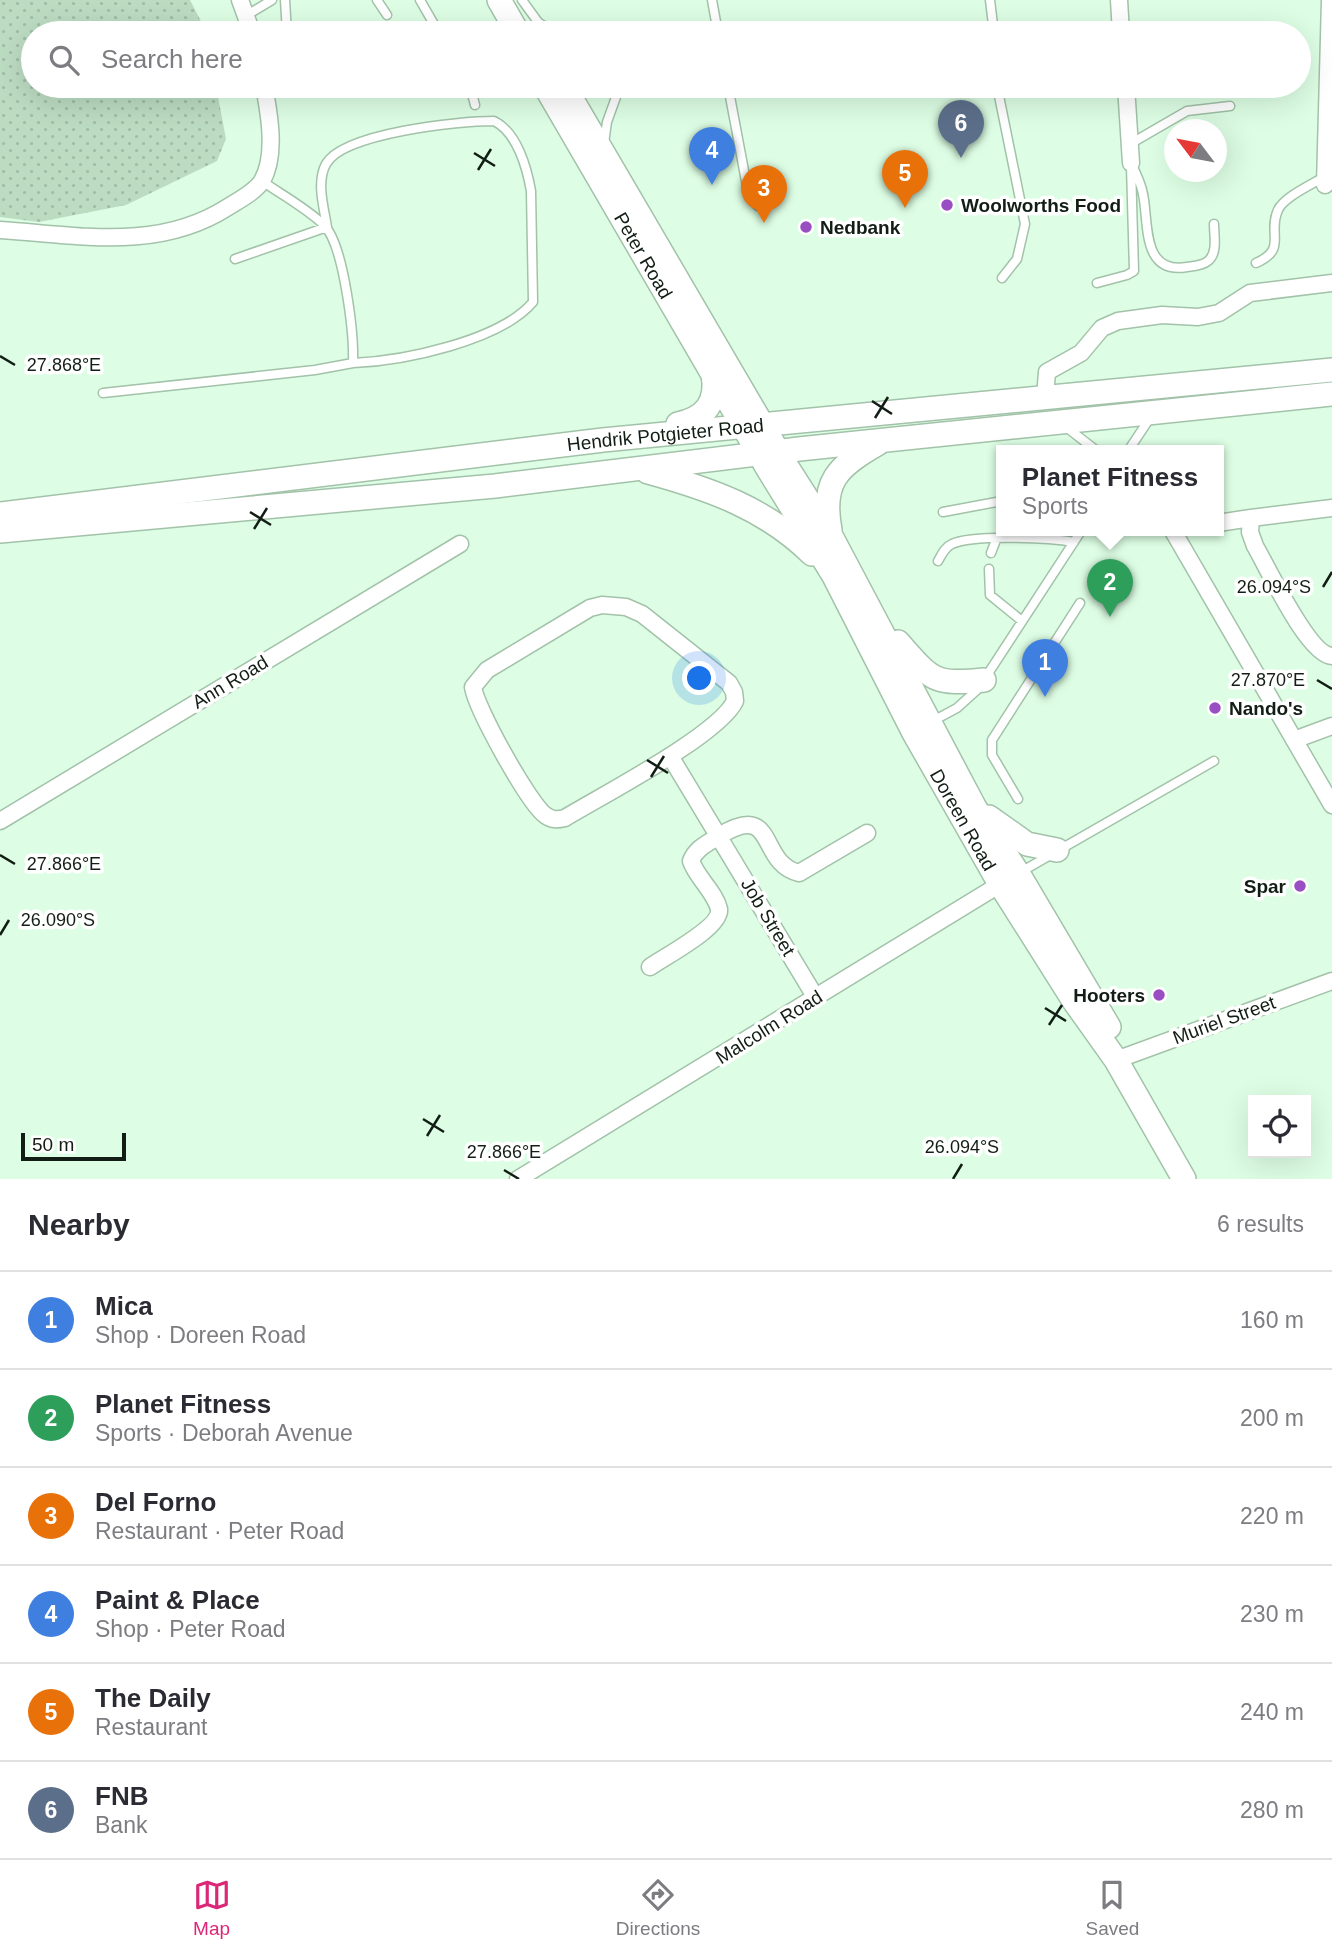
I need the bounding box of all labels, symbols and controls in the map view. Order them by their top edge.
search box [21,21,1311,98]
icon: search [45,41,83,79]
text: Search here [101,44,243,74]
pin: 6 [938,100,984,158]
north arrow [1164,119,1227,182]
pin: 4 [689,127,735,185]
pin: 5 [882,150,928,208]
pin: 3 [741,165,787,223]
place label: Woolworths Food [961,195,1121,216]
marker: Woolworths Food [939,197,955,213]
street label: Peter Road [610,209,677,302]
place label: Nedbank [820,217,901,238]
marker: Nedbank [798,219,814,235]
text: 27.868°E [27,355,101,375]
street label: Hendrik Potgieter Road [566,414,765,455]
popup [996,445,1224,536]
text: Planet Fitness [1022,462,1198,492]
text: Sports [1022,493,1088,519]
pin: 2 [1087,559,1133,617]
text: 26.094°S [1237,577,1311,597]
pin: 1 [1022,639,1068,697]
street label: Ann Road [188,651,272,713]
your location [682,661,716,695]
text: 27.870°E [1231,670,1305,690]
place label: Nando's [1229,698,1303,719]
marker: Nando's [1207,700,1223,716]
street label: Doreen Road [926,765,1001,874]
text: 27.866°E [27,854,101,874]
street label: Job Street [737,874,800,960]
place label: Spar [1244,876,1287,897]
marker: Spar [1292,878,1308,894]
text: 26.090°S [21,910,95,930]
place label: Hooters [1073,985,1145,1006]
street label: Malcolm Road [712,986,826,1068]
marker: Hooters [1151,987,1167,1003]
street label: Muriel Street [1170,991,1279,1048]
map controls [1248,1095,1311,1158]
button: locate [1248,1095,1311,1158]
scale bar [21,1130,126,1162]
text: 50 m [32,1134,74,1155]
text: 26.094°S [925,1137,999,1157]
text: 27.866°E [467,1142,541,1162]
text: Nearby [28,1208,130,1241]
text: 6 results [1217,1211,1304,1237]
text: Mica [95,1291,153,1321]
text: 1 [45,1307,57,1333]
text: 160 m [1240,1307,1304,1333]
text: Shop · Doreen Road [95,1322,306,1348]
text: Planet Fitness [95,1389,271,1419]
text: 2 [45,1405,57,1431]
text: 200 m [1240,1405,1304,1431]
text: Sports · Deborah Avenue [95,1420,353,1446]
text: Del Forno [95,1487,216,1517]
text: 3 [45,1503,57,1529]
text: 220 m [1240,1503,1304,1529]
text: Restaurant · Peter Road [95,1518,344,1544]
text: Paint & Place [95,1585,260,1615]
text: 4 [45,1601,57,1627]
text: 230 m [1240,1601,1304,1627]
text: Shop · Peter Road [95,1616,286,1642]
text: The Daily [95,1683,211,1713]
text: 5 [45,1699,57,1725]
text: 240 m [1240,1699,1304,1725]
text: Restaurant [95,1714,208,1740]
text: FNB [95,1781,148,1811]
text: 6 [45,1797,57,1823]
text: 280 m [1240,1797,1304,1823]
text: Bank [95,1812,147,1838]
tab: Map [193,1876,231,1940]
tab: Directions [616,1876,700,1940]
tab: Saved [1085,1876,1139,1940]

